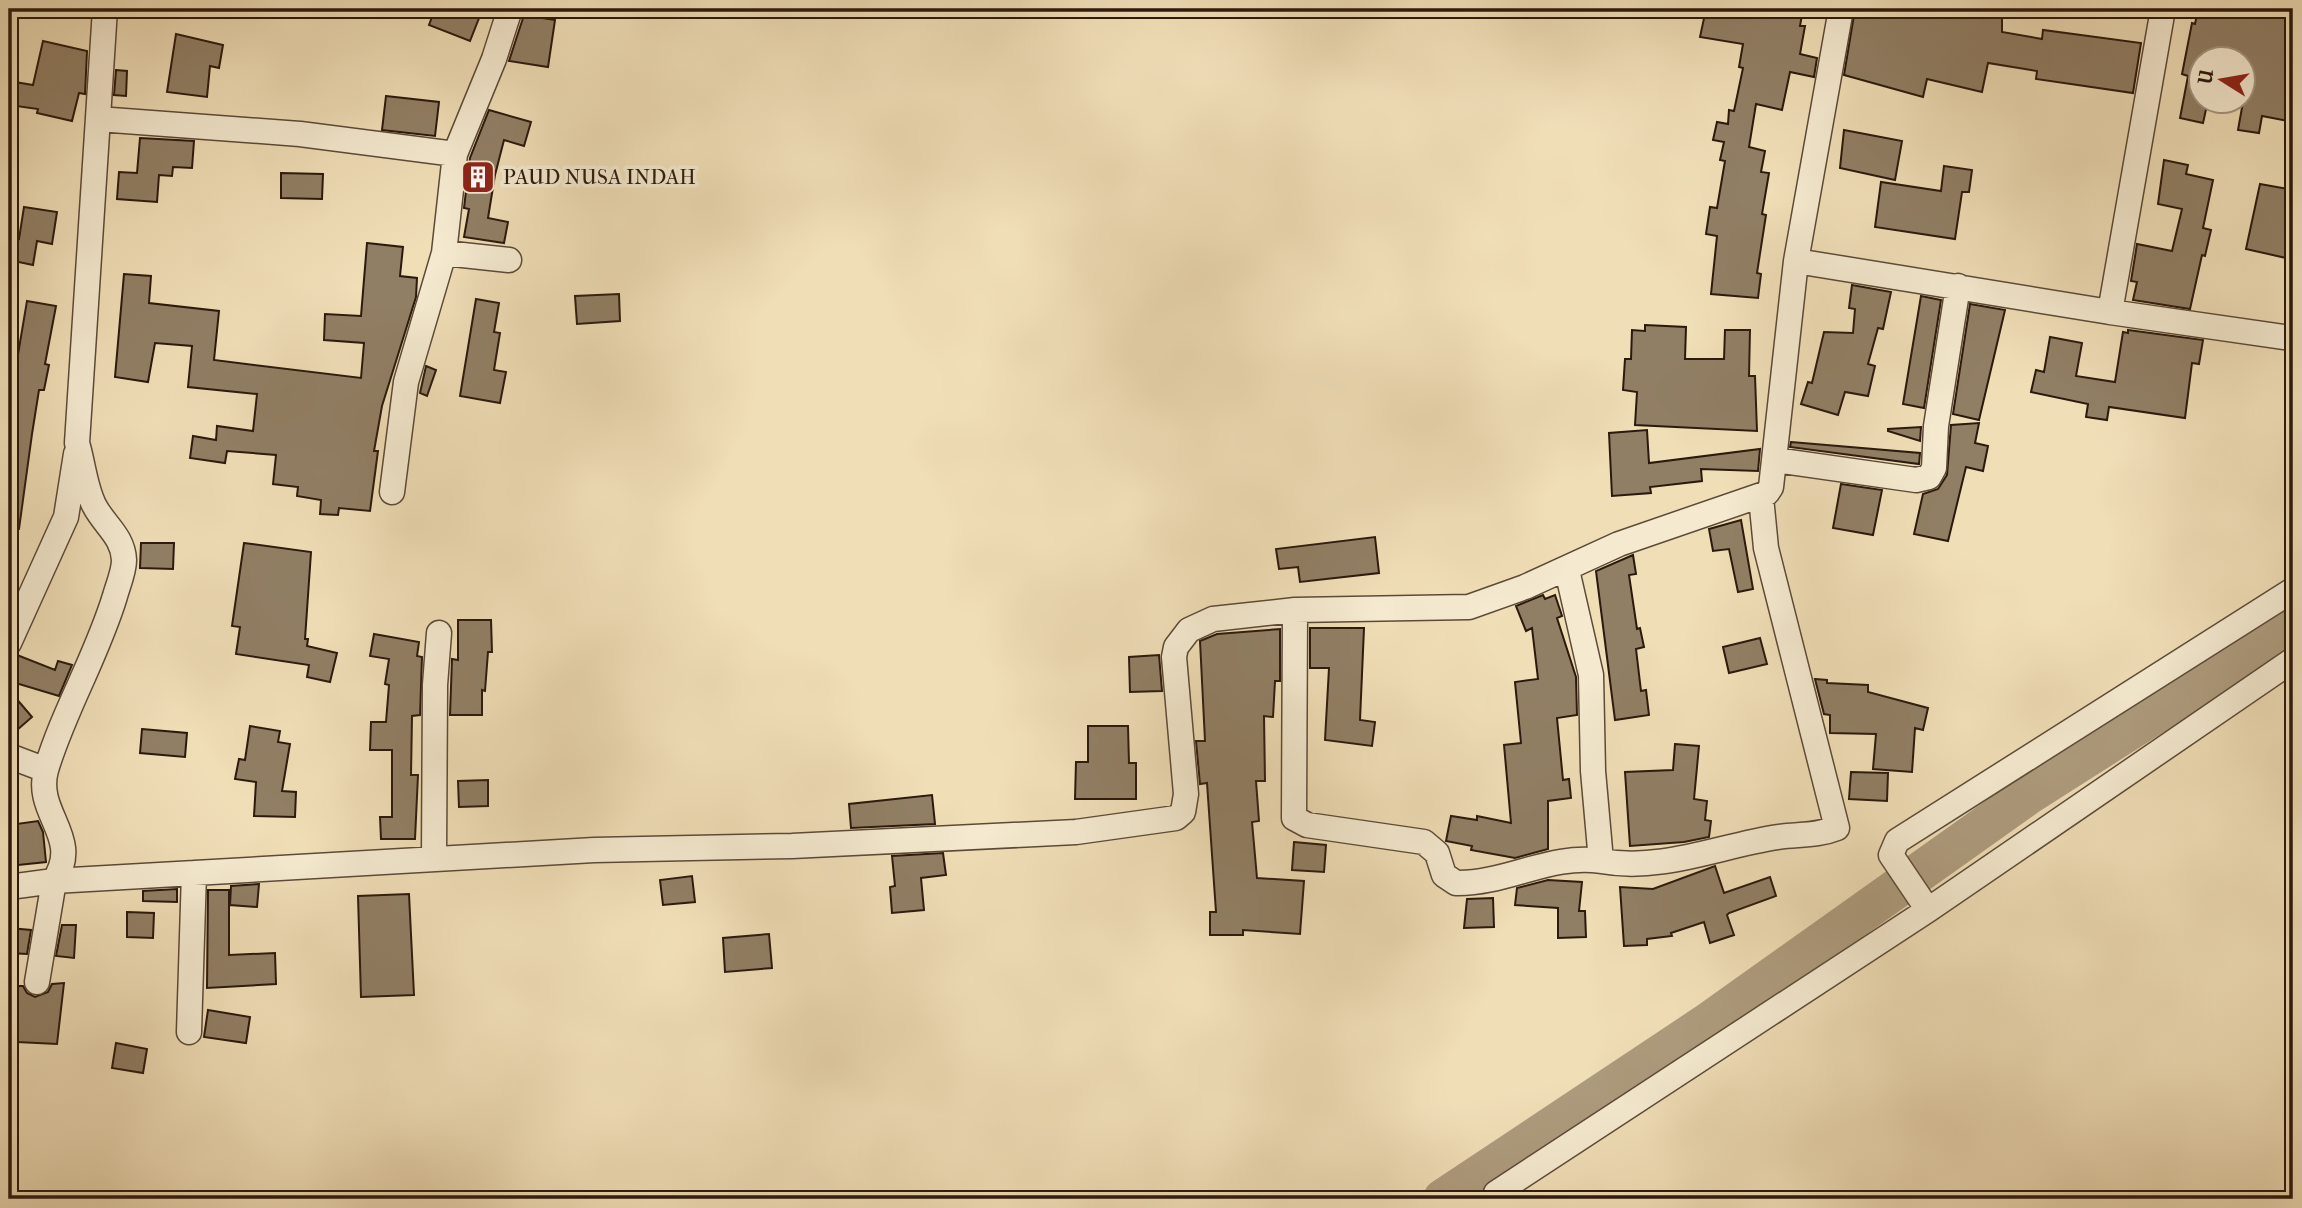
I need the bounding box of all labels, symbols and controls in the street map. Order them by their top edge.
north arrow [2186,46,2256,116]
text: U [2194,67,2219,87]
building icon: PAUD NUSA INDAH [459,158,497,196]
place label: PAUD NUSA INDAH [503,165,696,189]

